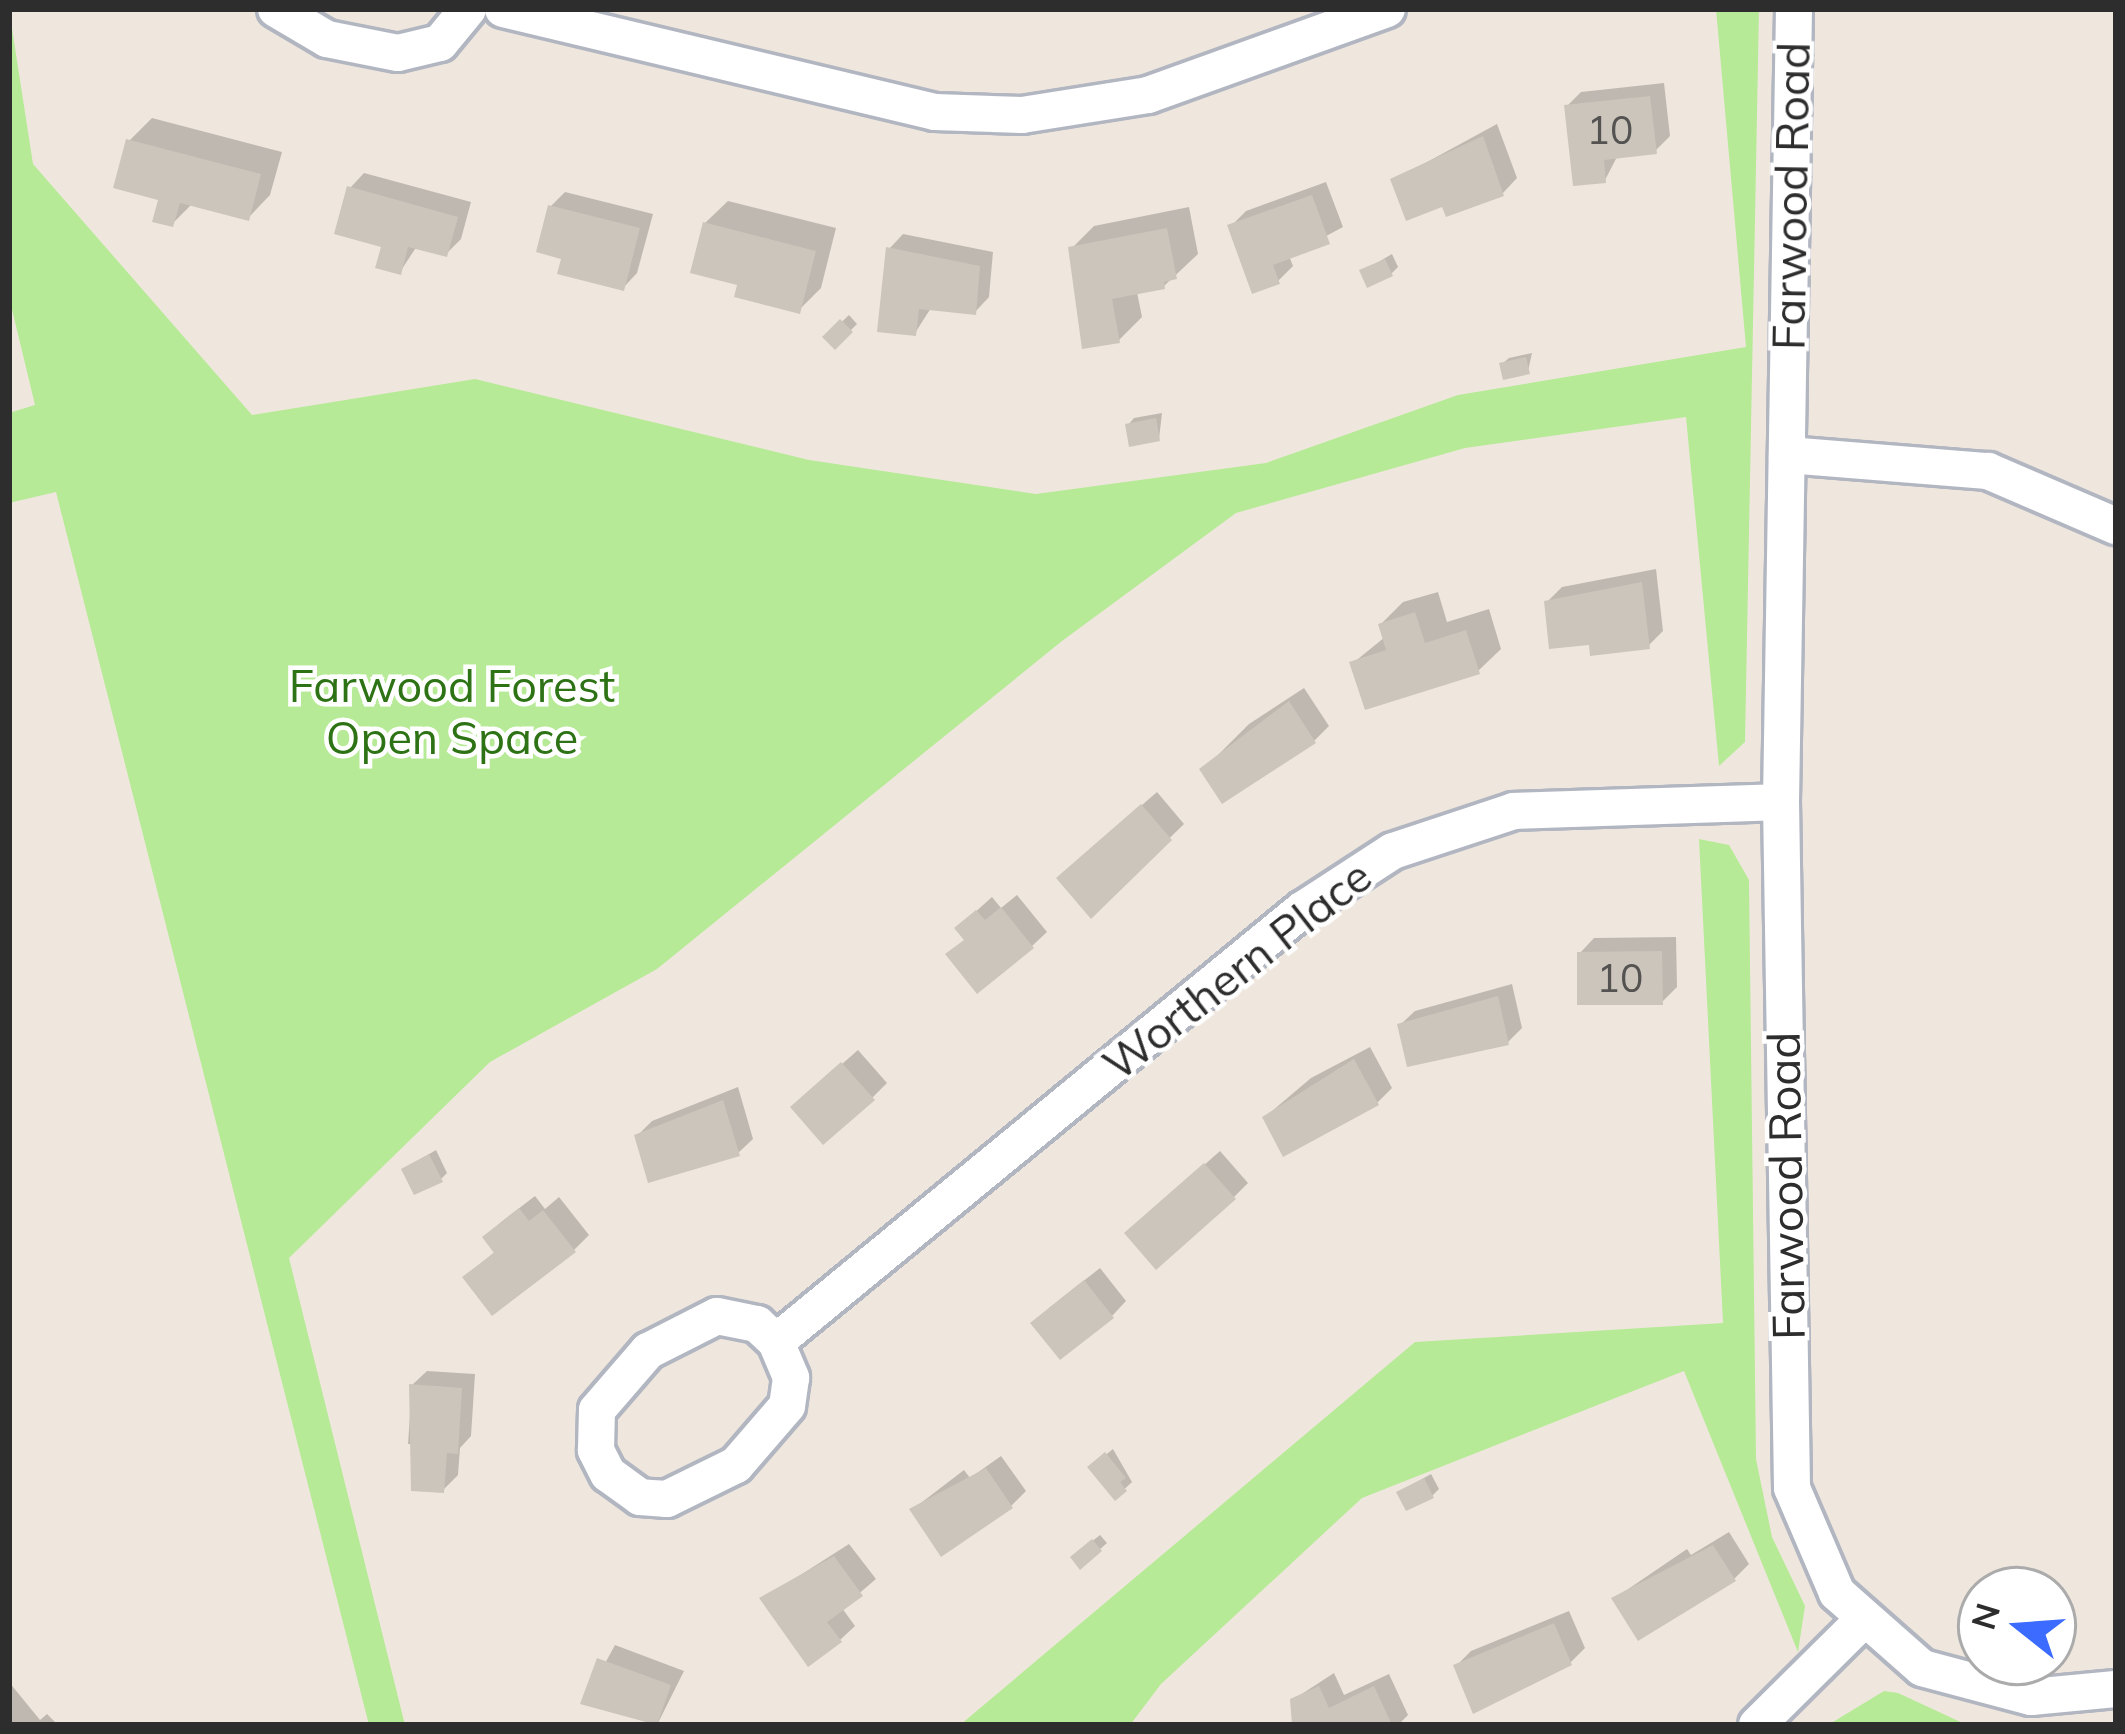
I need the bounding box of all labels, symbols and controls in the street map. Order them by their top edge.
street label: Farwood Road [1761,41,1821,351]
house number: 10 [1587,107,1633,153]
park label: Farwood Forest Open Space [289,659,615,765]
street label: Worthern Place [1092,849,1382,1091]
house number: 10 [1597,955,1643,1001]
street label: Farwood Road [1756,1031,1816,1341]
north arrow [1957,1566,2077,1686]
text: N [1962,1598,2008,1634]

